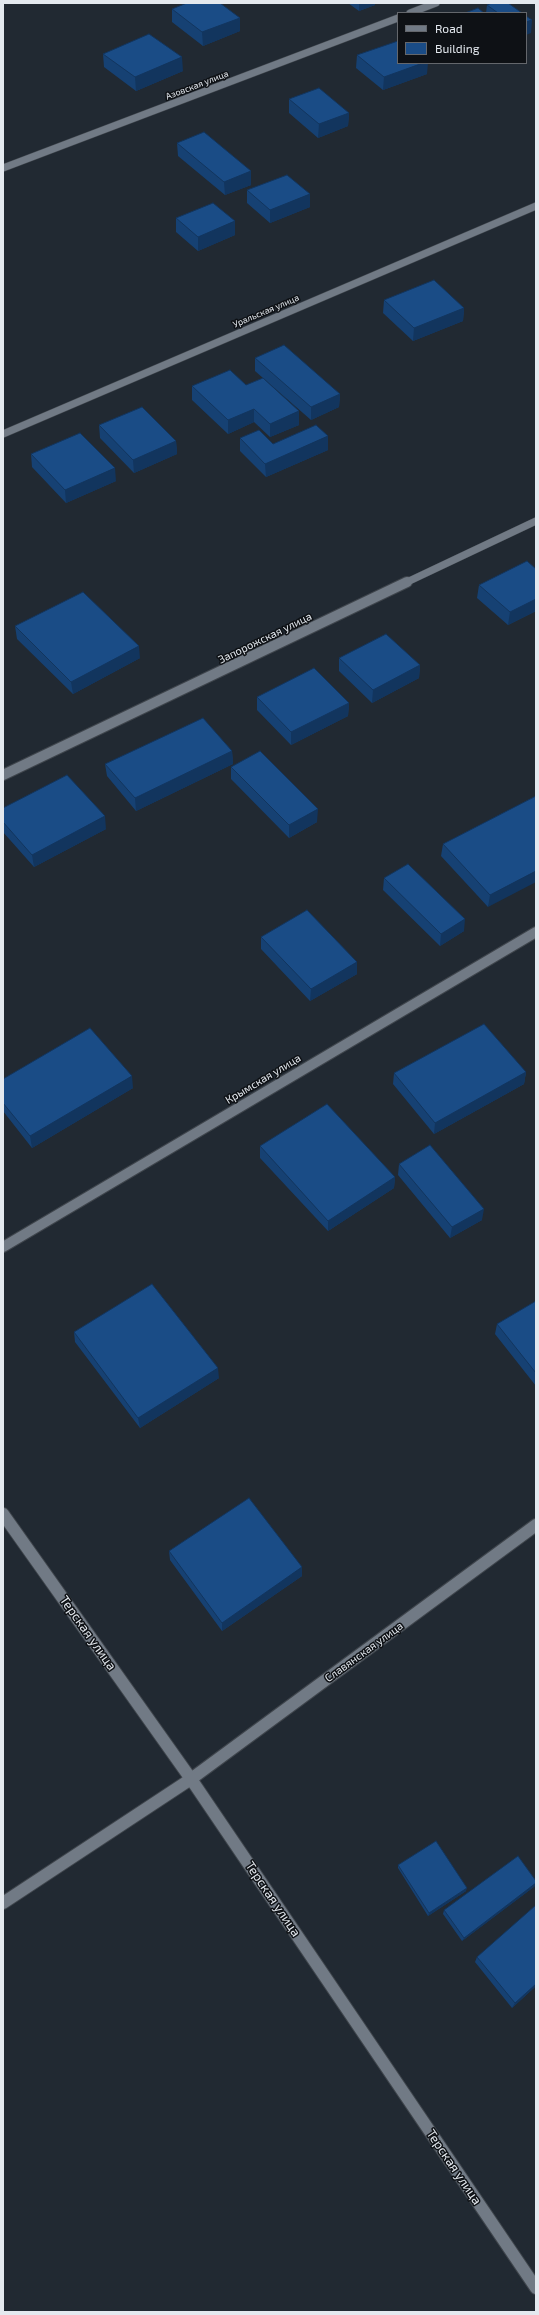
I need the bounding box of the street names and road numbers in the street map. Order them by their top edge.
street label: Азовская улица [164,68,230,102]
street label: Уральская улица [231,292,301,330]
street label: Запорожская улица [216,610,314,666]
street label: Крымская улица [223,1051,303,1107]
street label: Терская улица [57,1593,119,1673]
street label: Славянская улица [322,1619,406,1685]
street label: Терская улица [242,1858,304,1940]
street label: Терская улица [423,2126,485,2208]

